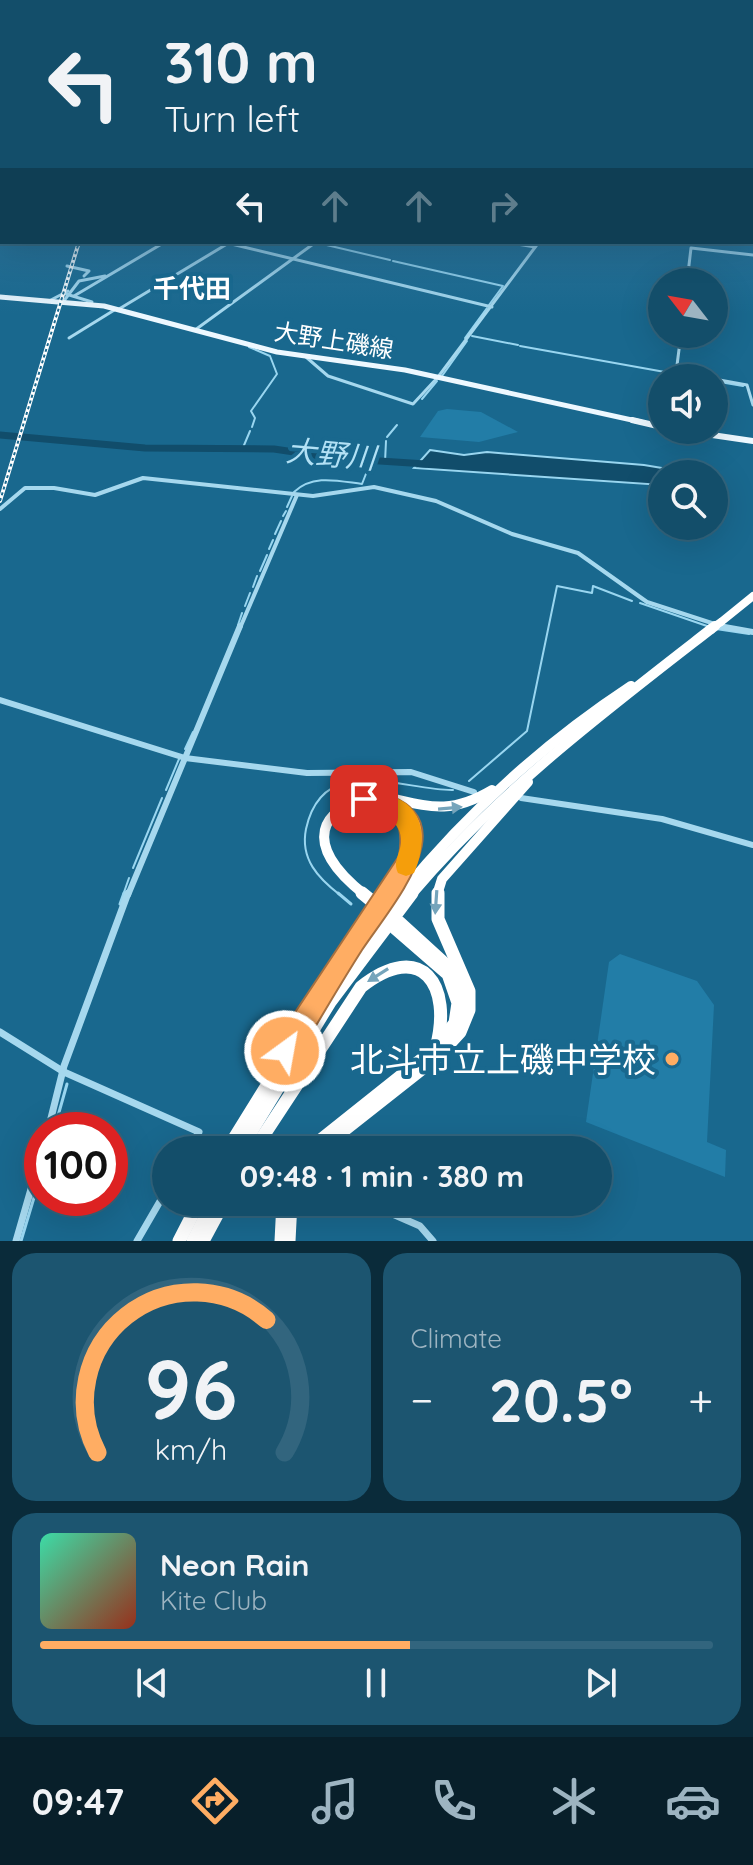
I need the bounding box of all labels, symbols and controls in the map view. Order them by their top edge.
text: 310 m [164,27,318,97]
icon: left [32,32,136,136]
text: Turn left [164,96,300,141]
icon: left [229,184,273,228]
icon: ahead [313,184,357,228]
icon: ahead [397,184,441,228]
icon: right [481,184,525,228]
north arrow [648,268,728,348]
map controls [648,268,728,540]
district label: 千代田 [153,272,231,305]
street label: 大野上磯線 [272,316,396,364]
button: sound [648,364,728,444]
water label: 大野川 [285,431,380,477]
button: search [648,460,728,540]
pin [330,765,398,833]
icon: arrive [342,777,386,821]
one-way arrow [438,801,463,814]
one-way arrow [429,890,442,915]
one-way arrow [366,967,389,982]
position arrow [243,1009,327,1093]
place label: 北斗市立上磯中学校 [350,1038,656,1081]
marker: 北斗市立上磯中学校 [663,1050,681,1068]
speed limit sign: 100 [24,1112,128,1216]
text: 09:48 · 1 min · 380 m [240,1157,524,1195]
text: Climate [411,1322,502,1355]
text: 96 [145,1336,238,1440]
text: 20.5° [489,1362,633,1437]
text: − [411,1372,433,1427]
text: + [688,1372,713,1427]
text: km/h [155,1431,228,1467]
text: Neon Rain [160,1546,309,1584]
text: Kite Club [160,1584,267,1617]
icon: previous [130,1661,174,1705]
icon: pause [354,1661,398,1705]
icon: next [579,1661,623,1705]
icon: directions [187,1773,243,1829]
icon: music [307,1773,363,1829]
icon: phone [426,1773,482,1829]
icon: climate [546,1773,602,1829]
icon: car [665,1773,721,1829]
text: 09:47 [32,1779,124,1824]

